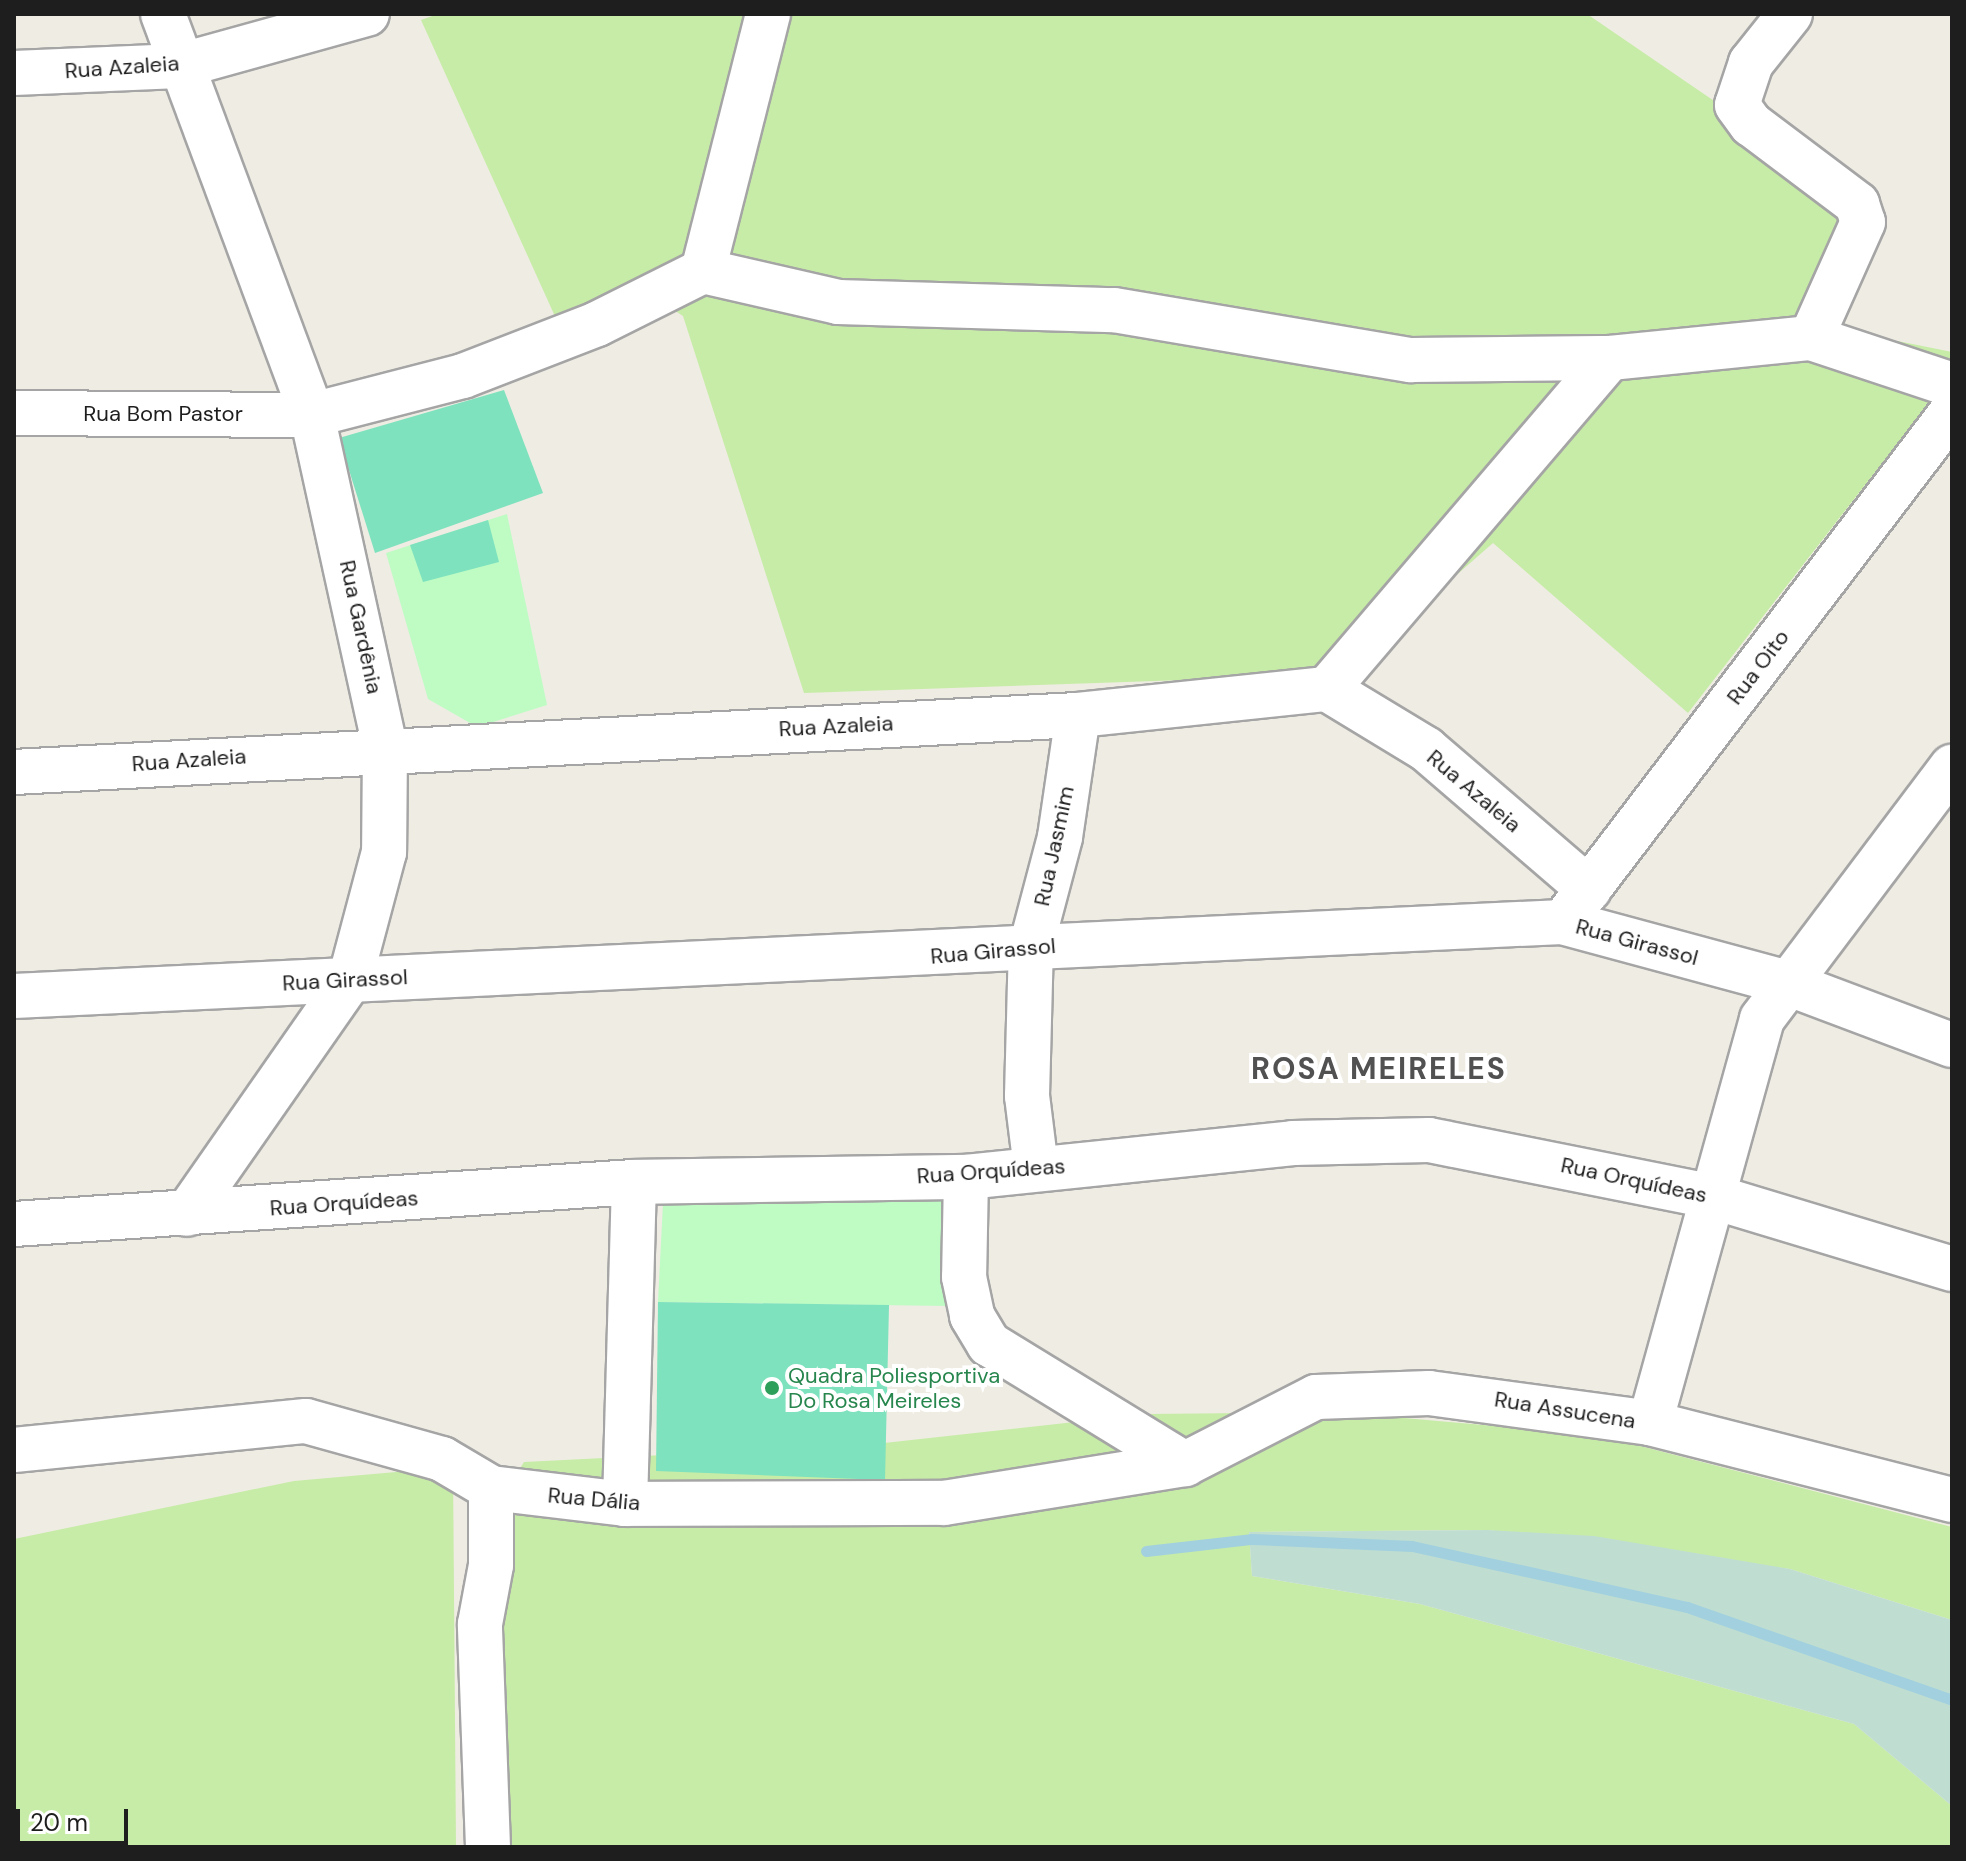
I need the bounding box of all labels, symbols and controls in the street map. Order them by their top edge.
street label: Rua Azaleia [64,50,180,84]
street label: Rua Bom Pastor [83,401,243,427]
street label: Rua Gardênia [334,558,388,696]
street label: Rua Oito [1721,624,1795,710]
street label: Rua Azaleia [778,710,894,742]
street label: Rua Azaleia [131,743,247,777]
street label: Rua Azaleia [1422,744,1526,838]
street label: Rua Jasmim [1028,784,1080,908]
street label: Rua Girassol [1573,913,1701,971]
street label: Rua Girassol [929,932,1057,970]
street label: Rua Girassol [282,964,408,996]
district label: ROSA MEIRELES [1251,1051,1507,1087]
street label: Rua Orquídeas [1558,1152,1710,1208]
street label: Rua Orquídeas [916,1153,1066,1189]
street label: Rua Orquídeas [269,1185,419,1221]
place label: Quadra Poliesportiva Do Rosa Meireles [788,1362,1000,1414]
marker: Quadra Poliesportiva Do Rosa Meireles [763,1379,781,1397]
street label: Rua Assucena [1493,1386,1637,1434]
street label: Rua Dália [547,1482,641,1516]
scale bar [20,1793,132,1843]
text: 20 m [30,1807,88,1838]

